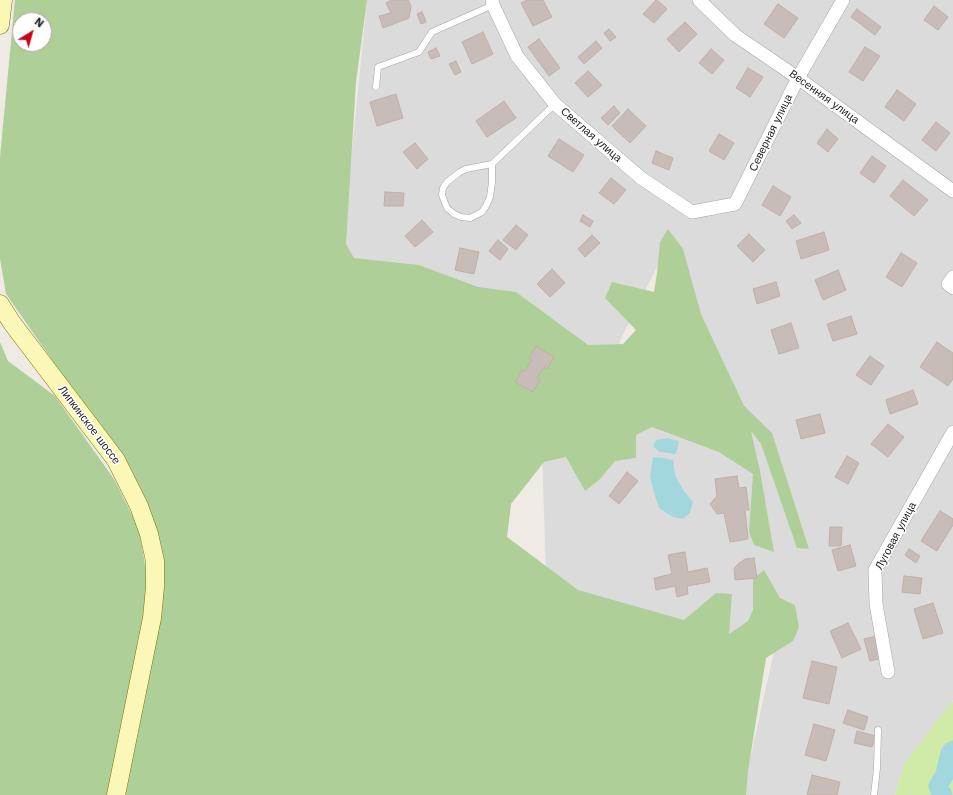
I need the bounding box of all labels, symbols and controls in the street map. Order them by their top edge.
north arrow [12,12,52,52]
text: N [32,15,46,30]
street label: Весенняя улица [786,67,862,127]
street label: Северная улица [747,92,795,174]
street label: Светлая улица [558,105,624,165]
street label: Липкинское шоссе [55,383,123,467]
street label: Луговая улица [873,500,919,572]

